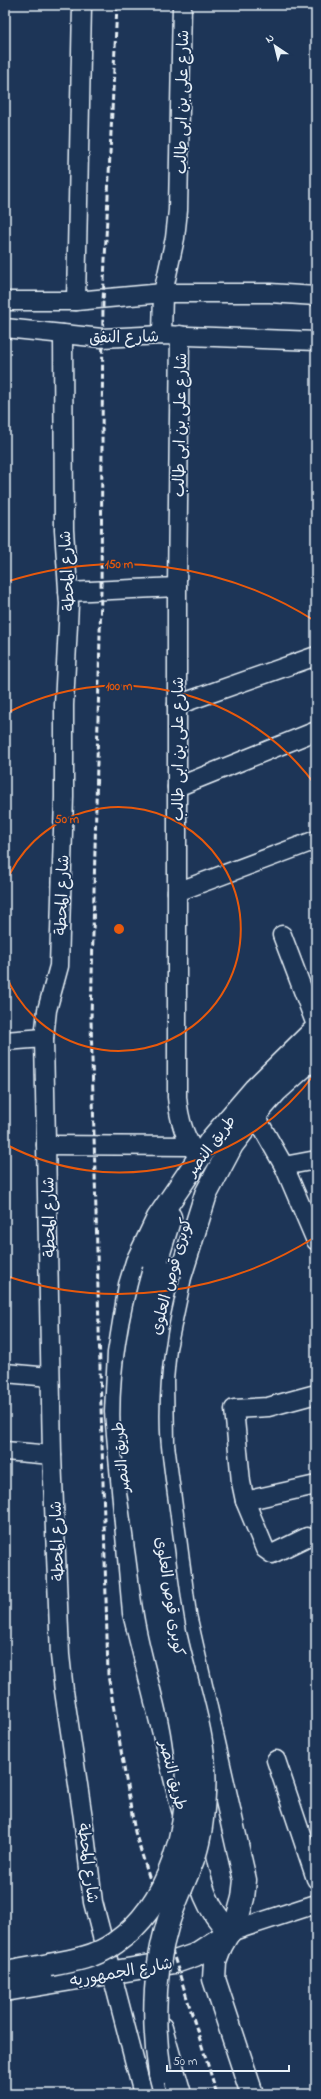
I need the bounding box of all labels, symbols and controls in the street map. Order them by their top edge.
north arrow [255,26,295,66]
street label: شارع على بن ابى طالب [170,30,196,175]
text: N [262,30,277,47]
street label: شارع النفق [89,325,159,351]
street label: شارع على بن ابى طالب [168,353,194,498]
street label: شارع المحطة [54,530,82,612]
text: 150 m [105,556,134,574]
street label: شارع على بن ابى طالب [167,677,191,821]
text: 100 m [106,678,133,696]
text: 50 m [55,811,80,829]
street label: شارع المحطة [50,854,76,936]
centre of rings [112,922,126,936]
street label: طريق النصر [179,1111,243,1183]
street label: شارع المحطة [37,1176,63,1257]
street label: كوبرى قوص العلوى [145,1215,199,1338]
street label: طريق النصر [107,1420,137,1495]
street label: شارع المحطة [45,1500,71,1582]
street label: كوبرى قوص العلوى [148,1535,190,1658]
street label: طريق النصر [151,1736,192,1813]
street label: شارع المحطة [70,1822,104,1905]
street label: شارع الجمهوريه [68,1952,175,1994]
scale bar [167,2047,289,2073]
text: 50 m [173,2053,197,2071]

